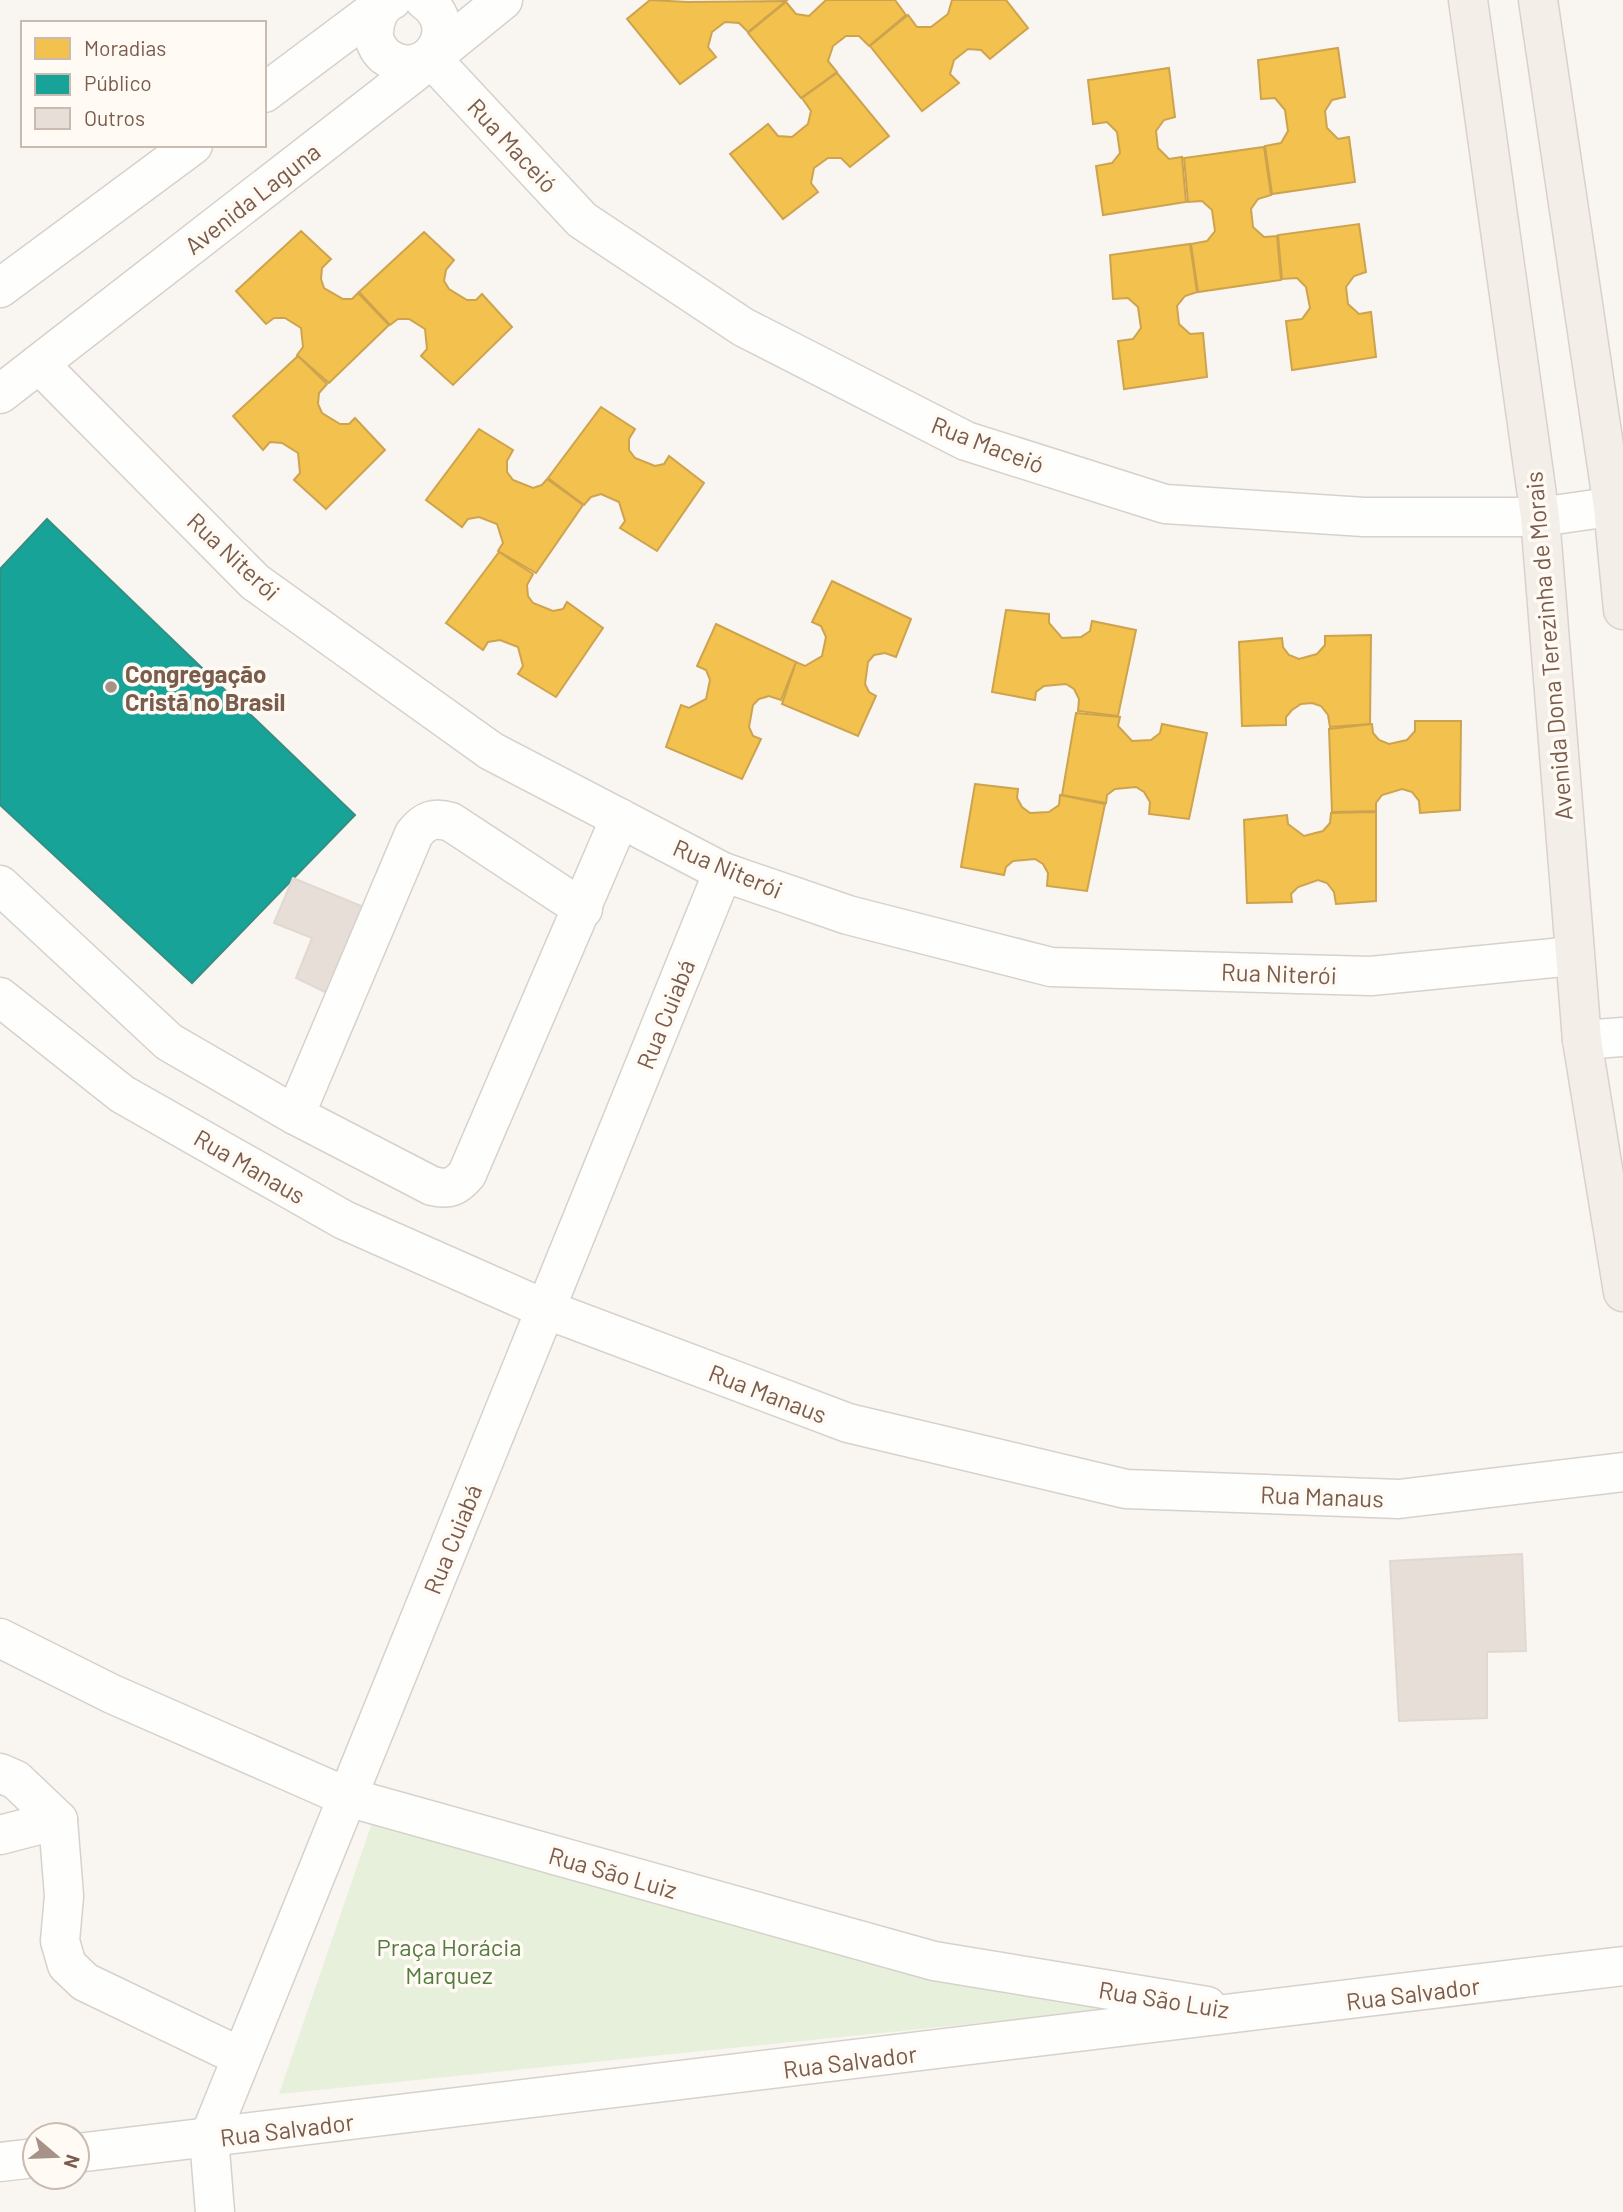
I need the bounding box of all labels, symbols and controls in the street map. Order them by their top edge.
legend [21,21,266,147]
text: Moradias [84,35,166,60]
text: Público [84,70,152,95]
street label: Rua Maceió [462,92,564,198]
text: Outros [84,105,145,130]
street label: Avenida Laguna [179,136,325,260]
street label: Rua Maceió [928,409,1048,479]
street label: Avenida Dona Terezinha de Morais [1518,470,1578,822]
street label: Rua Niterói [182,506,286,606]
place label: Congregação Cristã no Brasil [125,659,285,716]
marker: Congregação Cristã no Brasil [103,679,119,695]
street label: Rua Niterói [669,832,787,904]
street label: Rua Cuiabá [630,955,700,1073]
street label: Rua Niterói [1221,956,1337,990]
street label: Rua Manaus [189,1123,311,1209]
street label: Rua Manaus [705,1357,831,1429]
street label: Rua Manaus [1260,1479,1384,1513]
street label: Rua Cuiabá [417,1480,487,1598]
street label: Rua São Luiz [546,1840,680,1904]
park label: Praça Horácia Marquez [376,1932,522,1989]
street label: Rua Salvador [1344,1970,1482,2016]
street label: Rua São Luiz [1097,1974,1231,2024]
street label: Rua Salvador [781,2038,919,2084]
street label: Rua Salvador [218,2106,356,2152]
north arrow [21,2121,91,2191]
text: N [60,2152,85,2171]

